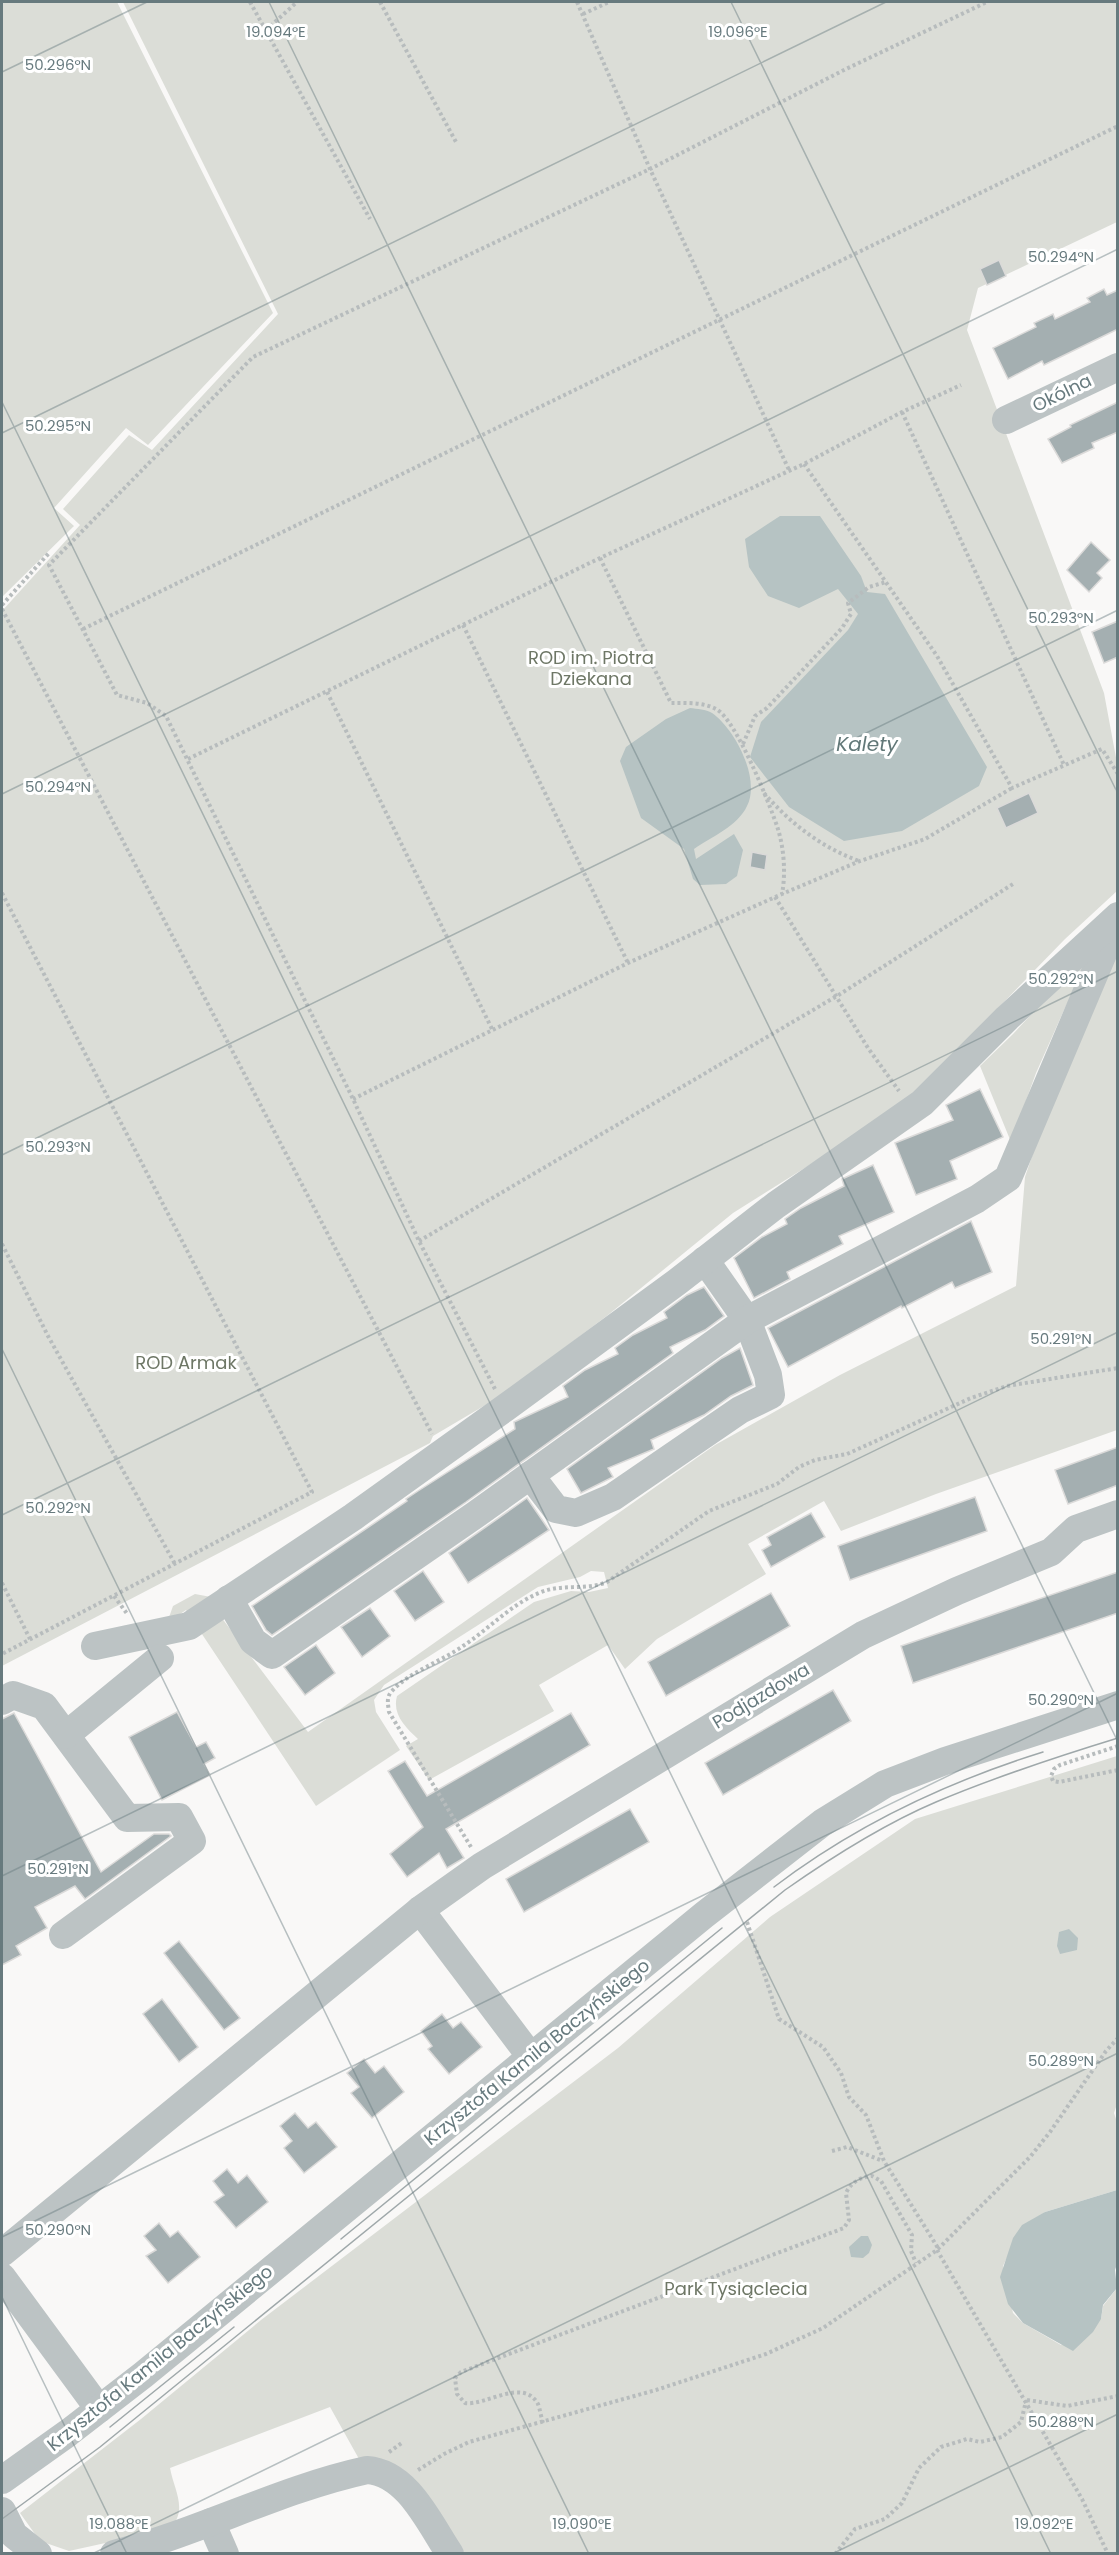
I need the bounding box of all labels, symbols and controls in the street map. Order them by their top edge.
text: 19.094°E [246,21,306,42]
text: 19.096°E [708,21,768,42]
text: 50.296°N [25,54,91,75]
text: 50.294°N [1028,246,1094,267]
street label: Okólna [1028,367,1096,418]
text: 50.295°N [25,415,91,436]
text: 50.293°N [1028,607,1094,628]
park label: ROD im. Piotra Dziekana [528,645,654,691]
water label: Kalety [836,730,898,758]
text: 50.294°N [25,776,91,797]
text: 50.292°N [1028,968,1094,989]
text: 50.293°N [25,1136,91,1157]
text: 50.291°N [1030,1328,1092,1349]
park label: ROD Armak [135,1350,237,1375]
text: 50.292°N [25,1497,91,1518]
street label: Podjazdowa [707,1657,814,1735]
text: 50.290°N [1028,1689,1094,1710]
text: 50.291°N [27,1858,89,1879]
street label: Krzysztofa Kamila Baczyńskiego [419,1953,655,2151]
text: 50.289°N [1028,2050,1094,2071]
text: 50.290°N [25,2219,91,2240]
street label: Krzysztofa Kamila Baczyńskiego [42,2259,278,2457]
park label: Park Tysiąclecia [664,2276,808,2301]
text: 50.288°N [1028,2411,1094,2432]
text: 19.088°E [89,2513,149,2534]
text: 19.090°E [552,2513,612,2534]
text: 19.092°E [1015,2513,1073,2534]

